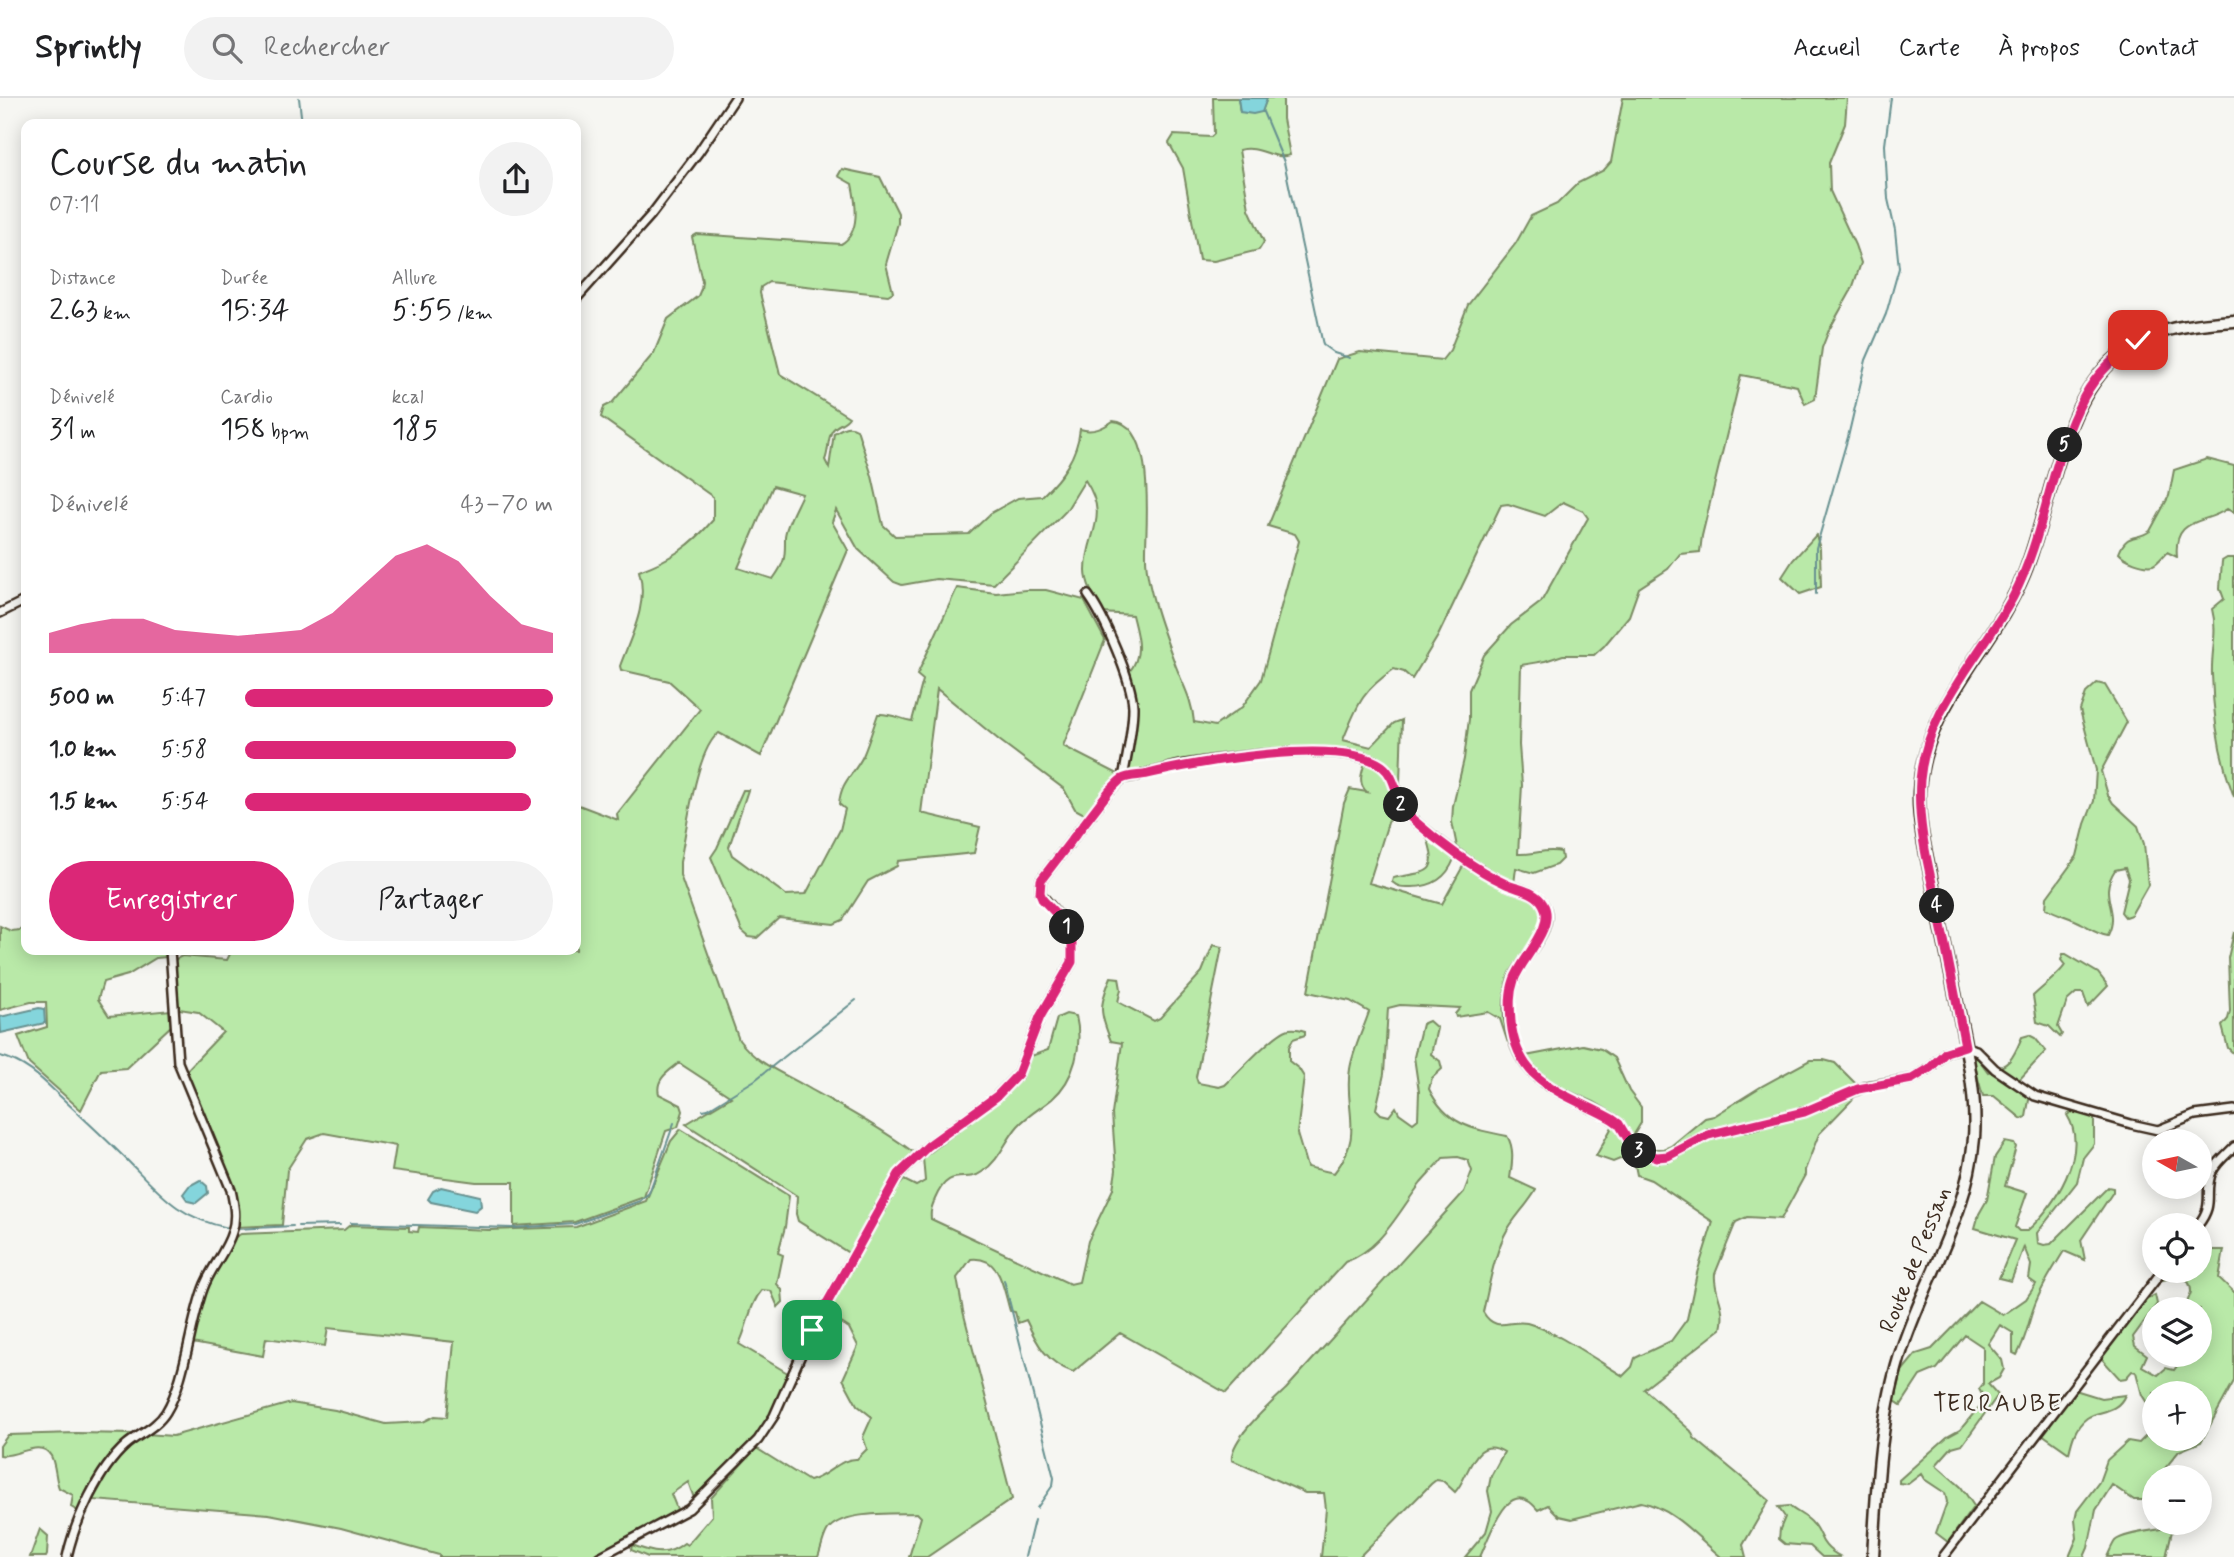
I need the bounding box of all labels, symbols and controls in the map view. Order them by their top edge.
search box [184,17,674,80]
text: Sprintly [35,26,142,70]
icon: search [208,29,246,67]
text: Rechercher [264,31,390,65]
text: Accueil [1793,33,1861,64]
text: Carte [1899,33,1960,64]
text: À propos [1998,33,2080,64]
text: Contact [2118,33,2199,64]
text: Course du matin [49,139,307,188]
button: share [479,142,553,216]
text: 07:11 [49,190,100,220]
text: Distance [49,266,116,291]
text: Durée [220,266,268,291]
text: Allure [392,266,437,291]
text: 2.63 [49,291,98,330]
text: 15:34 [220,291,290,330]
text: 5:55 [392,291,452,330]
text: km [98,301,131,326]
text: /km [452,301,493,326]
pin [2108,310,2168,370]
icon: check [2119,321,2157,359]
text: Dénivelé [49,385,115,410]
text: Cardio [220,385,273,410]
text: kcal [392,385,424,410]
text: 31 [49,410,75,449]
text: 158 [220,410,266,449]
text: 185 [392,410,438,449]
text: m [75,420,96,445]
text: bpm [266,420,309,445]
pin: 5 [2048,428,2082,462]
text: 5 [2059,432,2070,457]
text: Dénivelé [49,490,128,520]
text: 43–70 m [461,490,553,520]
text: 500 m [49,683,114,713]
text: 5:47 [161,683,206,713]
text: 1.0 km [49,735,117,765]
text: 5:58 [161,735,207,765]
text: 1.5 km [49,787,118,817]
text: 5:54 [161,787,209,817]
pin: 2 [1384,788,1418,822]
text: 2 [1396,792,1405,817]
button: Enregistrer [49,861,294,941]
button: Partager [308,861,553,941]
pin: 4 [1920,888,1954,924]
text: 4 [1931,893,1942,918]
pin: 1 [1050,910,1084,944]
text: 1 [1062,914,1071,939]
north arrow [2142,1129,2212,1199]
map controls [2142,1129,2212,1535]
pin: 3 [1622,1134,1656,1168]
text: 3 [1634,1138,1643,1163]
street label: Route de Pessan [1873,1183,1959,1337]
button: locate [2142,1213,2212,1283]
button: layers [2142,1297,2212,1367]
pin [782,1300,842,1360]
icon: arrive [793,1311,831,1349]
button: + [2142,1381,2212,1451]
district label: TERRAUBE [1933,1389,2063,1420]
button: − [2142,1465,2212,1535]

